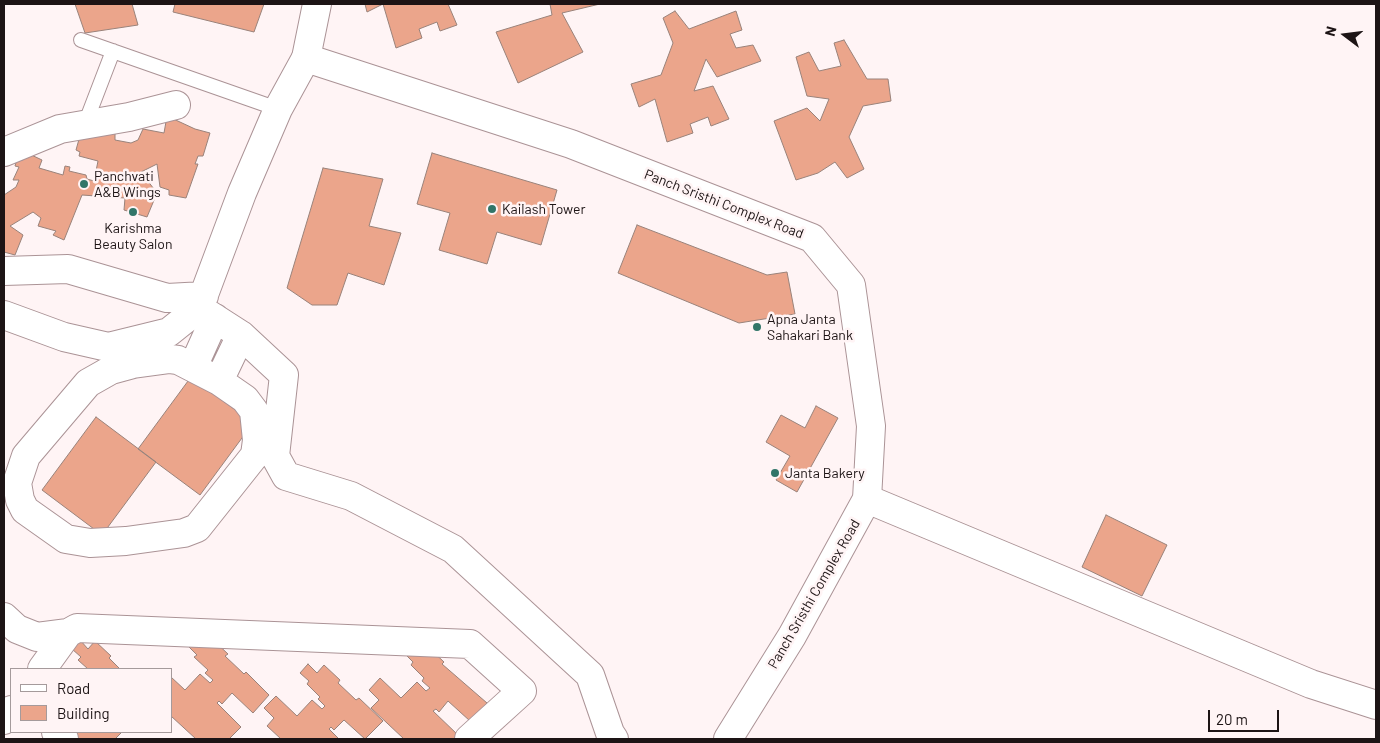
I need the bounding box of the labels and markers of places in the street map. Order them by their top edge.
place label: Panchvati A&B Wings [94,168,161,200]
marker: Panchvati A&B Wings [78,178,90,190]
place label: Kailash Tower [502,201,585,217]
marker: Kailash Tower [486,203,498,215]
marker: Karishma Beauty Salon [127,206,139,218]
place label: Karishma Beauty Salon [94,220,172,252]
place label: Apna Janta Sahakari Bank [767,311,853,344]
marker: Apna Janta Sahakari Bank [751,321,763,333]
place label: Janta Bakery [785,465,865,481]
marker: Janta Bakery [769,467,781,479]

